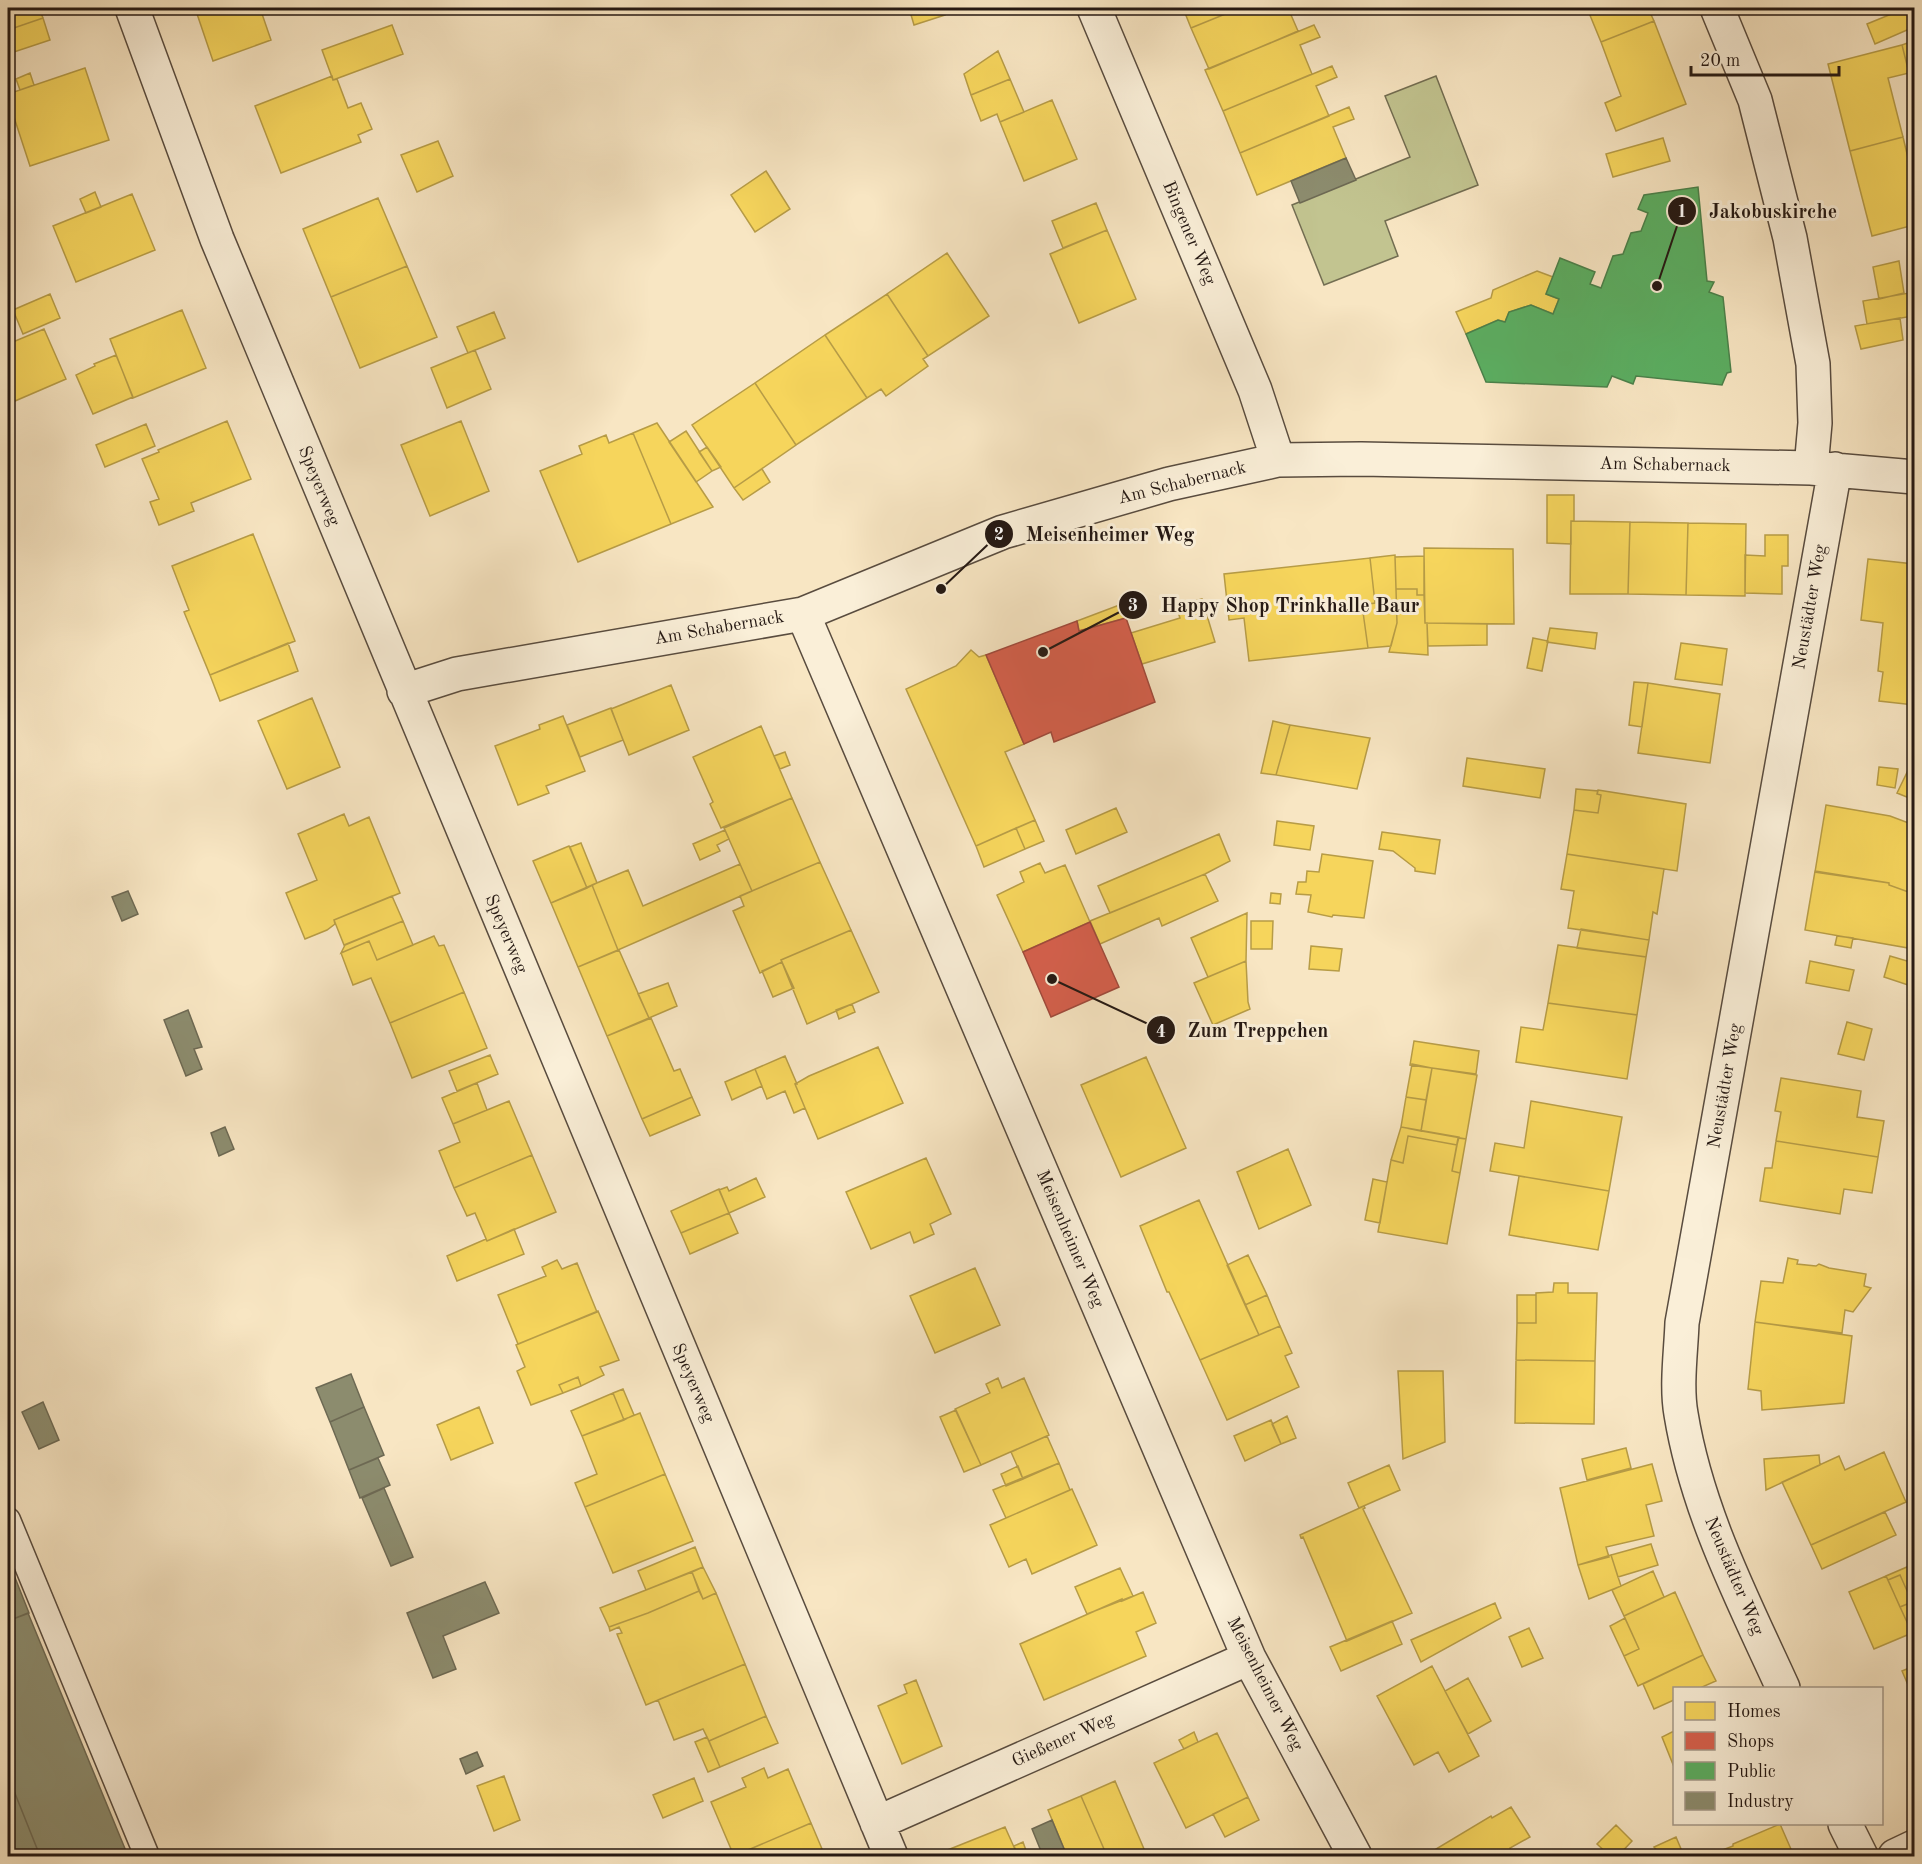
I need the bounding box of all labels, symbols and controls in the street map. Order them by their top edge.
scale bar [1691,39,1840,77]
text: 20 m [1700,52,1740,70]
street label: Bingener Weg [1159,178,1219,288]
callout: Jakobuskirche [1667,192,1849,230]
text: 1 [1677,203,1687,221]
text: Jakobuskirche [1709,203,1837,223]
street label: Speyerweg [295,444,343,529]
street label: Am Schabernack [1599,455,1731,475]
street label: Am Schabernack [1116,458,1248,508]
callout: Meisenheimer Weg [984,515,1206,553]
text: 2 [994,526,1004,544]
text: Meisenheimer Weg [1026,526,1194,546]
street label: Neustädter Weg [1790,543,1830,671]
callout: Happy Shop Trinkhalle Baur [1118,586,1431,624]
text: 3 [1128,597,1138,615]
text: Happy Shop Trinkhalle Baur [1161,597,1420,617]
street label: Am Schabernack [653,608,785,648]
street label: Speyerweg [481,892,531,977]
callout: Zum Treppchen [1146,1011,1341,1049]
text: Zum Treppchen [1188,1022,1328,1042]
street label: Neustädter Weg [1705,1022,1745,1150]
text: 4 [1156,1023,1166,1041]
street label: Meisenheimer Weg [1033,1168,1107,1311]
street label: Speyerweg [668,1341,718,1426]
street label: Neustädter Weg [1701,1514,1767,1638]
street label: Meisenheimer Weg [1224,1614,1307,1754]
legend [1673,1687,1883,1825]
text: Homes [1727,1703,1781,1721]
street label: Gießener Weg [1009,1709,1117,1771]
text: Shops [1727,1733,1774,1751]
text: Public [1727,1763,1776,1781]
text: Industry [1727,1793,1794,1811]

